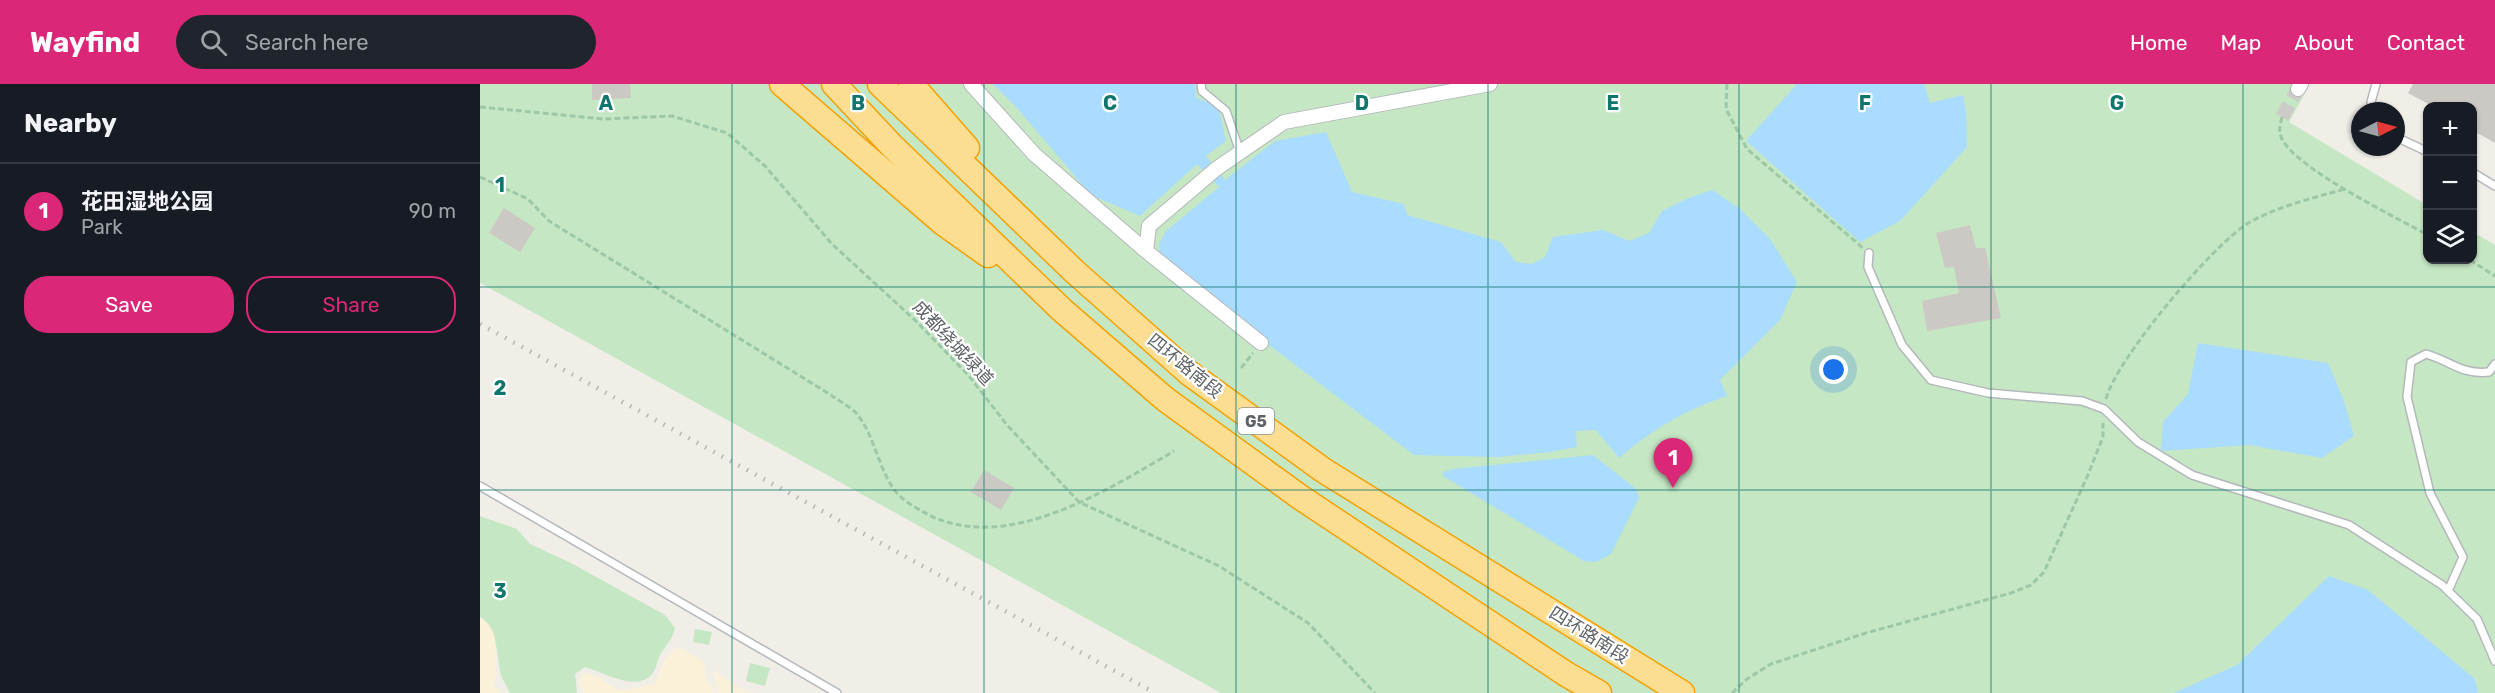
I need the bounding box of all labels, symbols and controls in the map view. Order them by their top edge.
search box [176,15,596,69]
text: Wayfind [30,26,140,59]
icon: search [197,26,230,59]
text: Search here [245,29,369,56]
text: Home [2130,30,2187,55]
text: Map [2220,30,2261,55]
text: About [2294,30,2354,55]
text: Contact [2387,30,2465,55]
text: A [599,91,614,115]
text: B [851,91,865,115]
text: C [1103,91,1117,115]
text: D [1355,91,1369,115]
text: E [1607,91,1619,115]
text: F [1859,91,1871,115]
text: G [2110,91,2124,115]
north arrow [2351,102,2405,156]
map controls [2423,102,2477,264]
button: + [2423,102,2477,156]
text: Nearby [24,108,117,139]
button: − [2423,156,2477,210]
text: 1 [495,173,505,197]
text: 花田湿地公园 [81,188,213,215]
text: 1 [39,199,48,223]
text: 90 m [409,199,456,223]
button: layers [2423,210,2477,264]
text: Park [81,215,123,239]
button: Save [24,276,234,333]
button: Share [246,276,456,333]
street label: 成都绕城绿道 [908,296,998,390]
street label: 四环路南段 [1143,329,1227,403]
your location [1819,355,1848,384]
text: 2 [494,376,507,400]
road number: G5 [1238,408,1274,434]
pin: 1 [1654,438,1692,488]
text: 3 [493,579,507,603]
street label: 四环路南段 [1545,602,1633,668]

